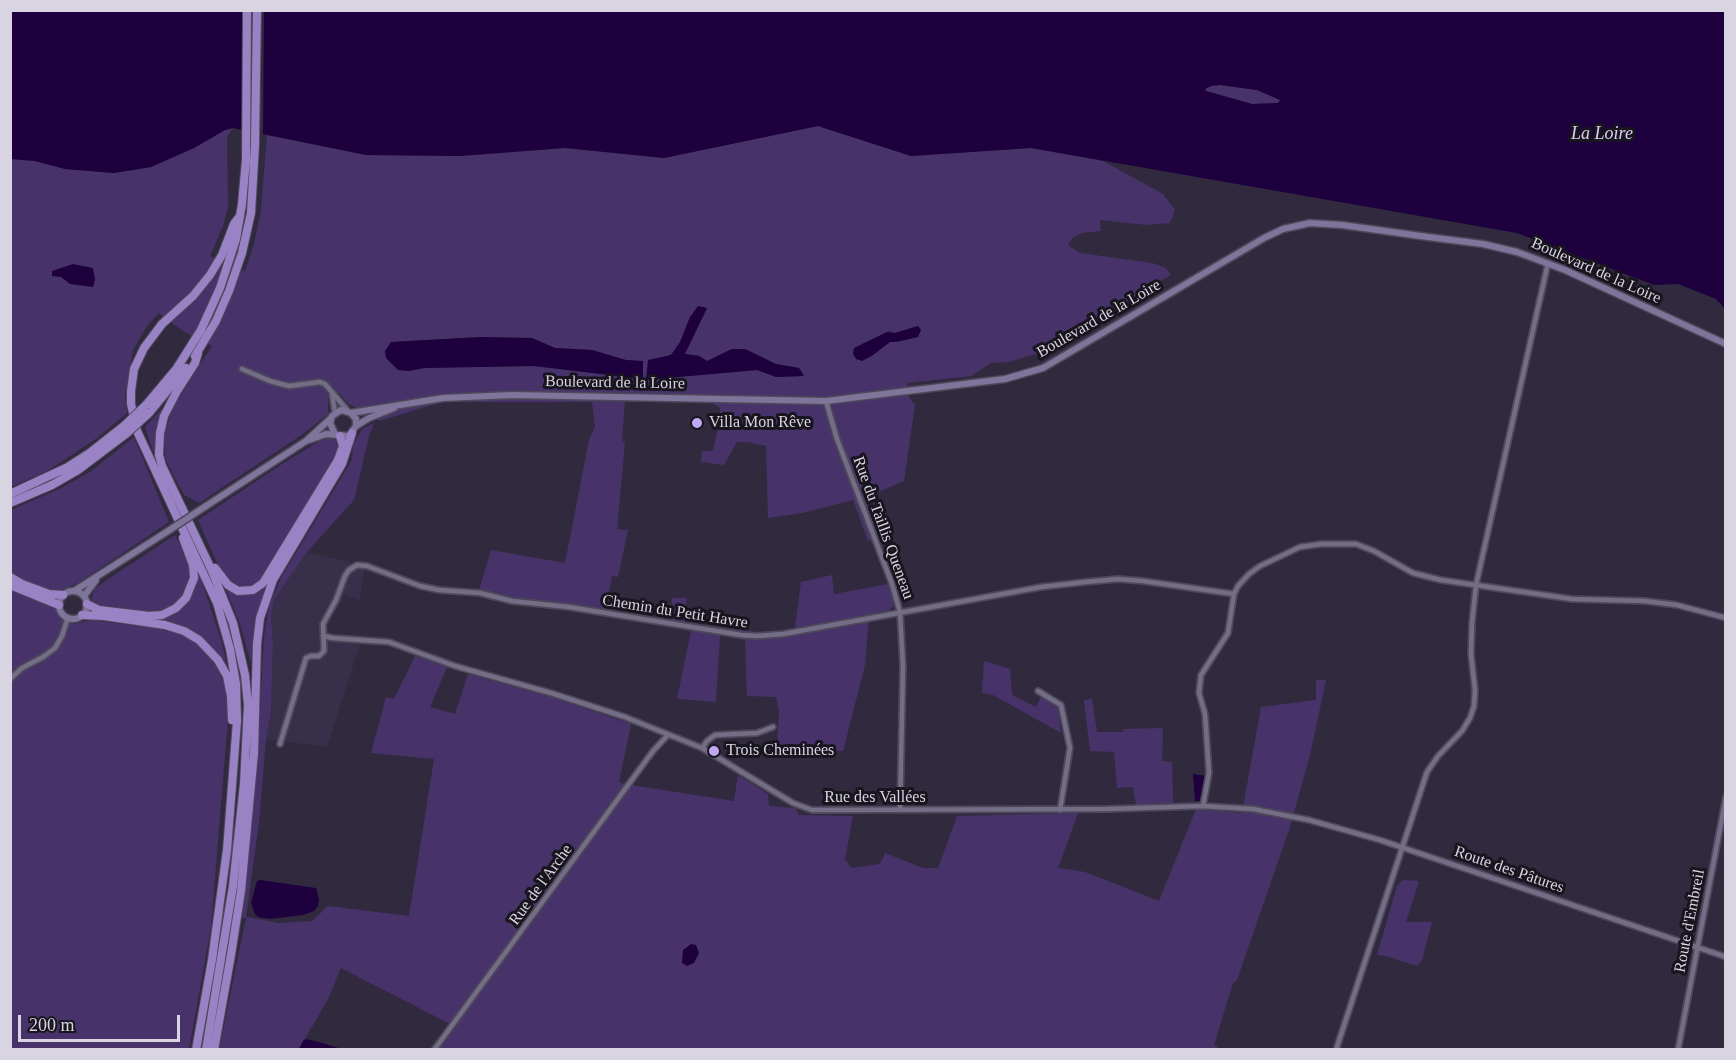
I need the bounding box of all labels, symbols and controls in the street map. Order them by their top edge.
water label: La Loire [1571,123,1633,145]
street label: Boulevard de la Loire [1528,234,1664,308]
street label: Boulevard de la Loire [1034,276,1164,362]
street label: Boulevard de la Loire [545,372,685,394]
place label: Villa Mon Rêve [709,413,811,433]
marker: Villa Mon Rêve [690,416,704,430]
street label: Rue du Taillis Queneau [848,454,918,602]
street label: Chemin du Petit Havre [601,591,749,633]
place label: Trois Cheminées [726,741,834,761]
marker: Trois Cheminées [707,744,721,758]
street label: Rue des Vallées [824,788,926,808]
street label: Rue de l'Arche [505,841,577,929]
street label: Route des Pâtures [1452,842,1566,898]
street label: Route d'Embreil [1671,868,1709,974]
scale bar [21,1003,183,1041]
text: 200 m [29,1015,75,1035]

